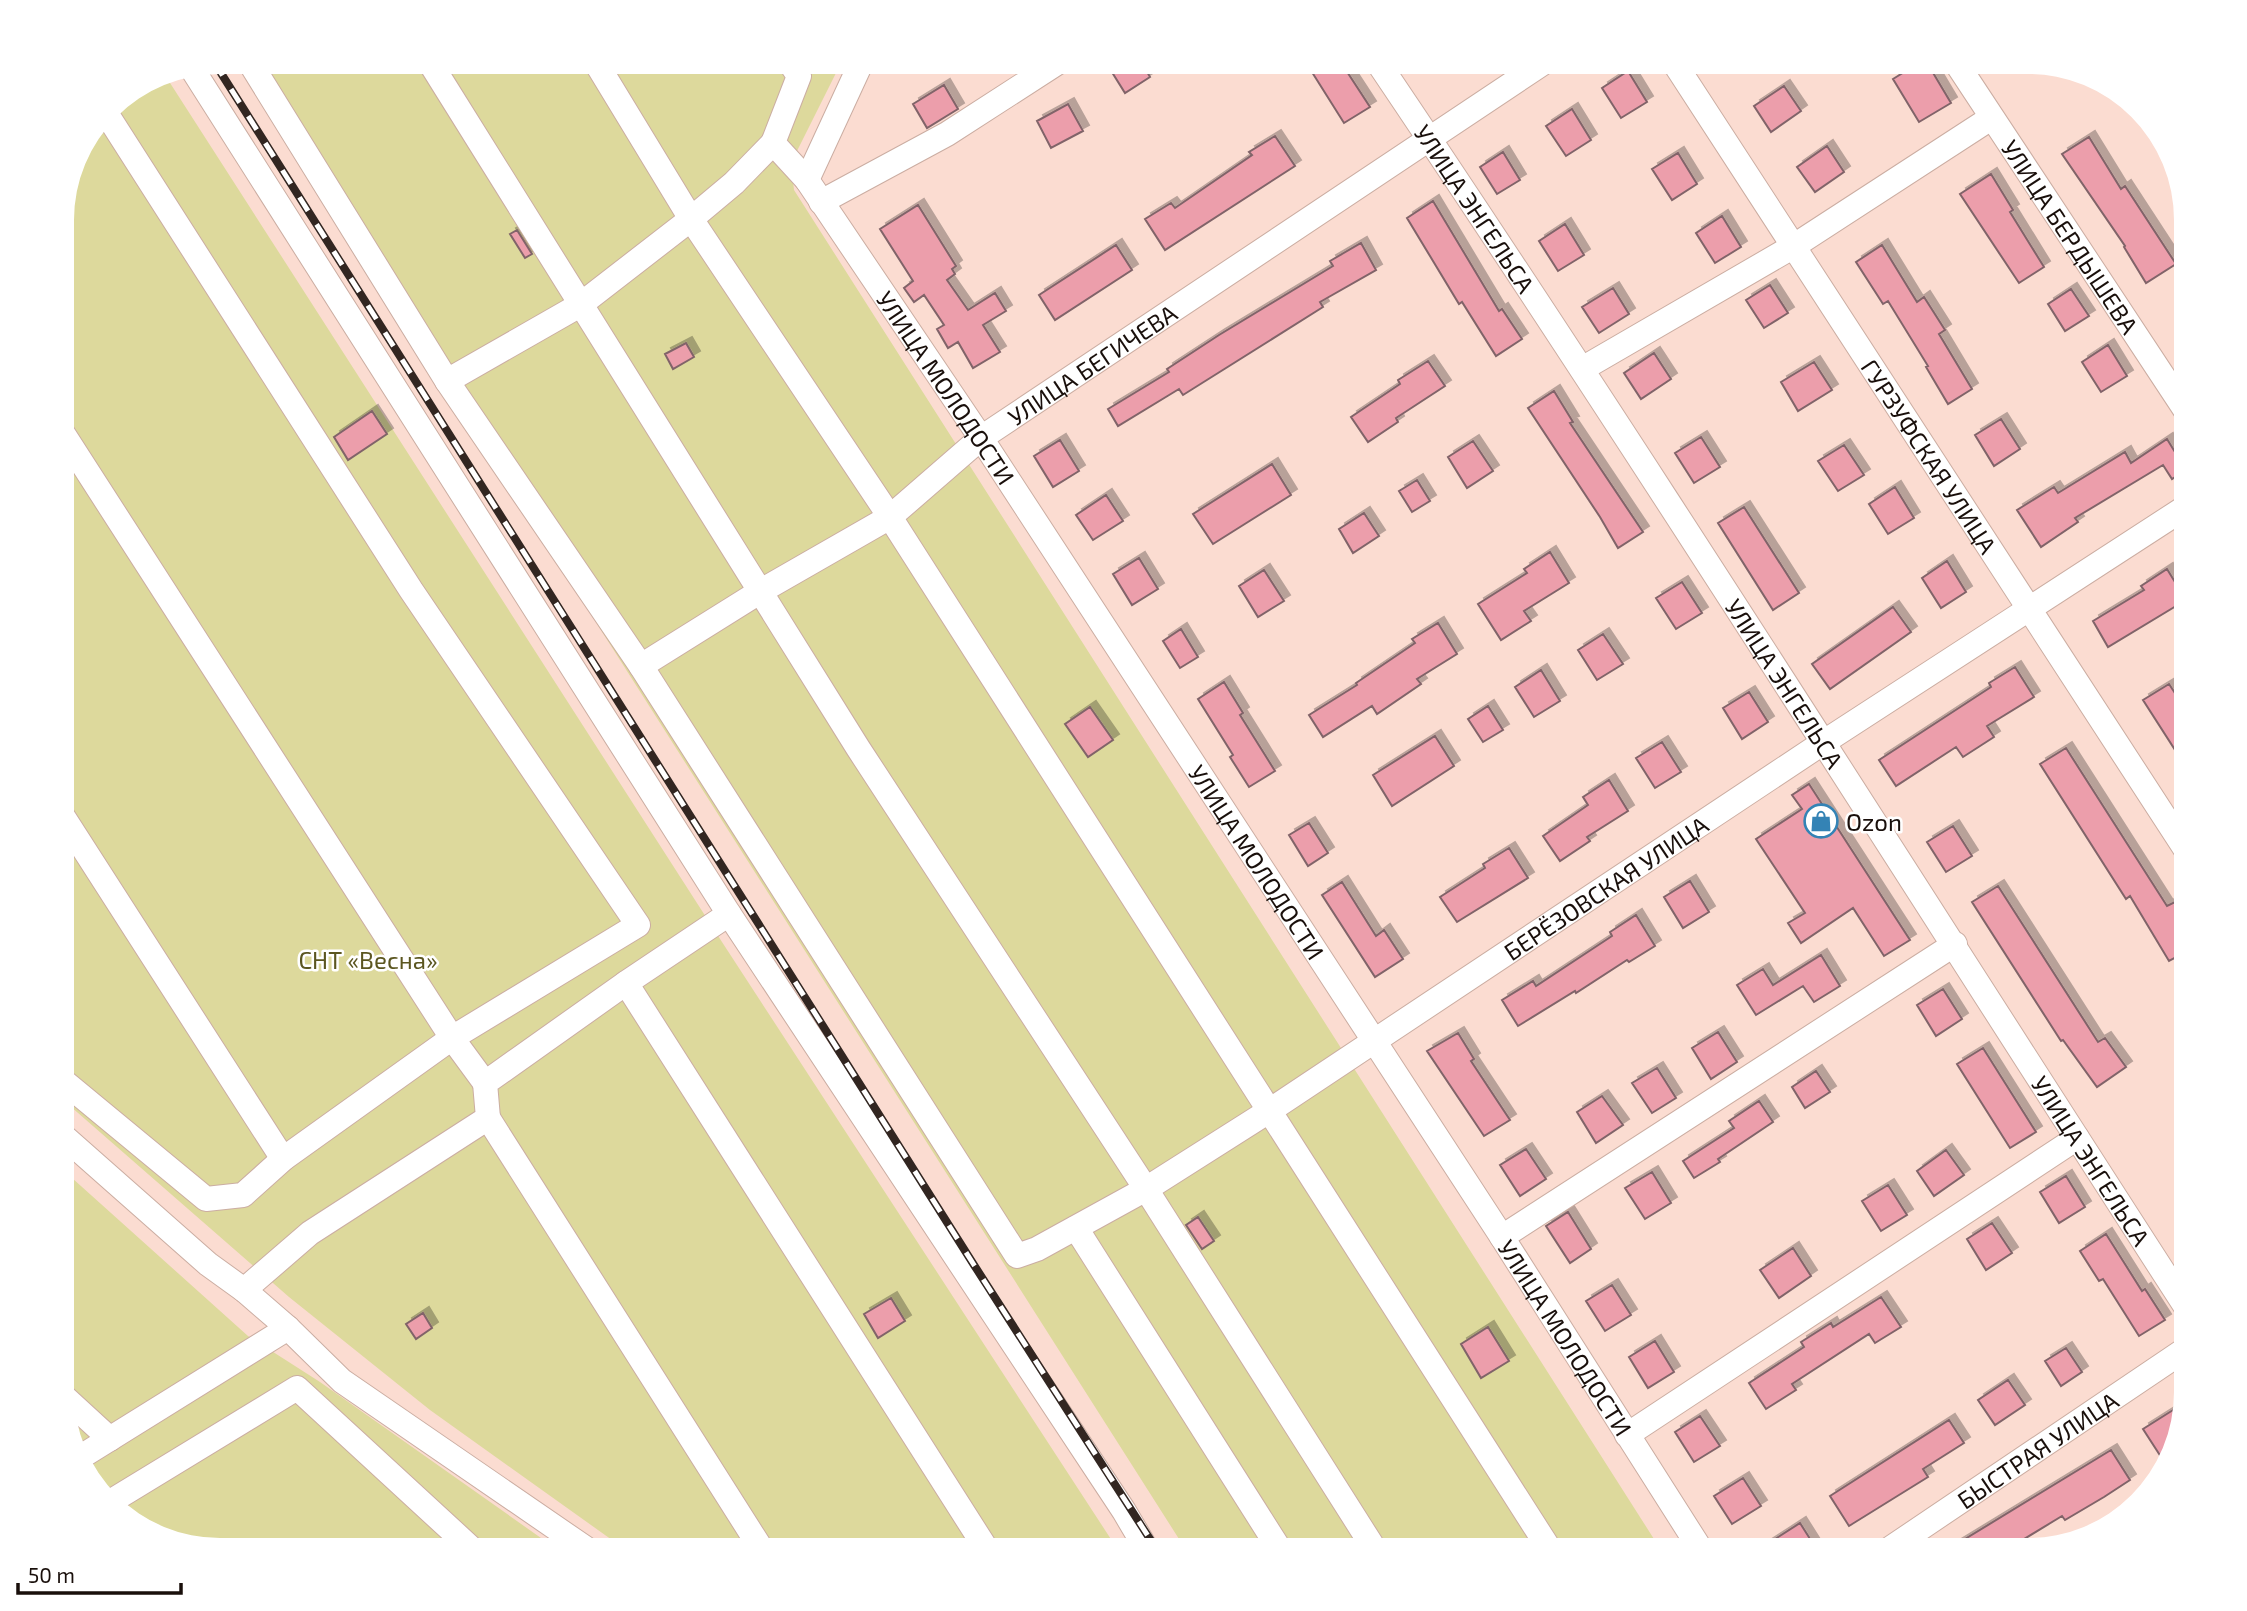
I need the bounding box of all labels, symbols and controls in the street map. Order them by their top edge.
street label: УЛИЦА ЭНГЕЛЬСА [1409,119,1542,298]
street label: УЛИЦА БЕРДЫШЕВА [1996,134,2145,339]
street label: УЛИЦА МОЛОДОСТИ [871,285,1022,489]
street label: УЛИЦА БЕГИЧЕВА [1002,297,1182,431]
street label: ГУРЗУФСКАЯ УЛИЦА [1856,353,2003,558]
street label: УЛИЦА ЭНГЕЛЬСА [1720,593,1850,773]
street label: УЛИЦА МОЛОДОСТИ [1183,759,1331,964]
shop icon: Ozon [1802,802,1840,840]
place label: Ozon [1846,807,1902,836]
street label: БЕРЁЗОВСКАЯ УЛИЦА [1498,809,1713,966]
park label: СНТ «Весна» [298,945,438,974]
street label: УЛИЦА ЭНГЕЛЬСА [2026,1070,2157,1250]
street label: УЛИЦА МОЛОДОСТИ [1493,1234,1639,1441]
street label: БЫСТРАЯ УЛИЦА [1951,1385,2123,1514]
scale bar [18,1552,180,1596]
text: 50 m [28,1562,75,1587]

